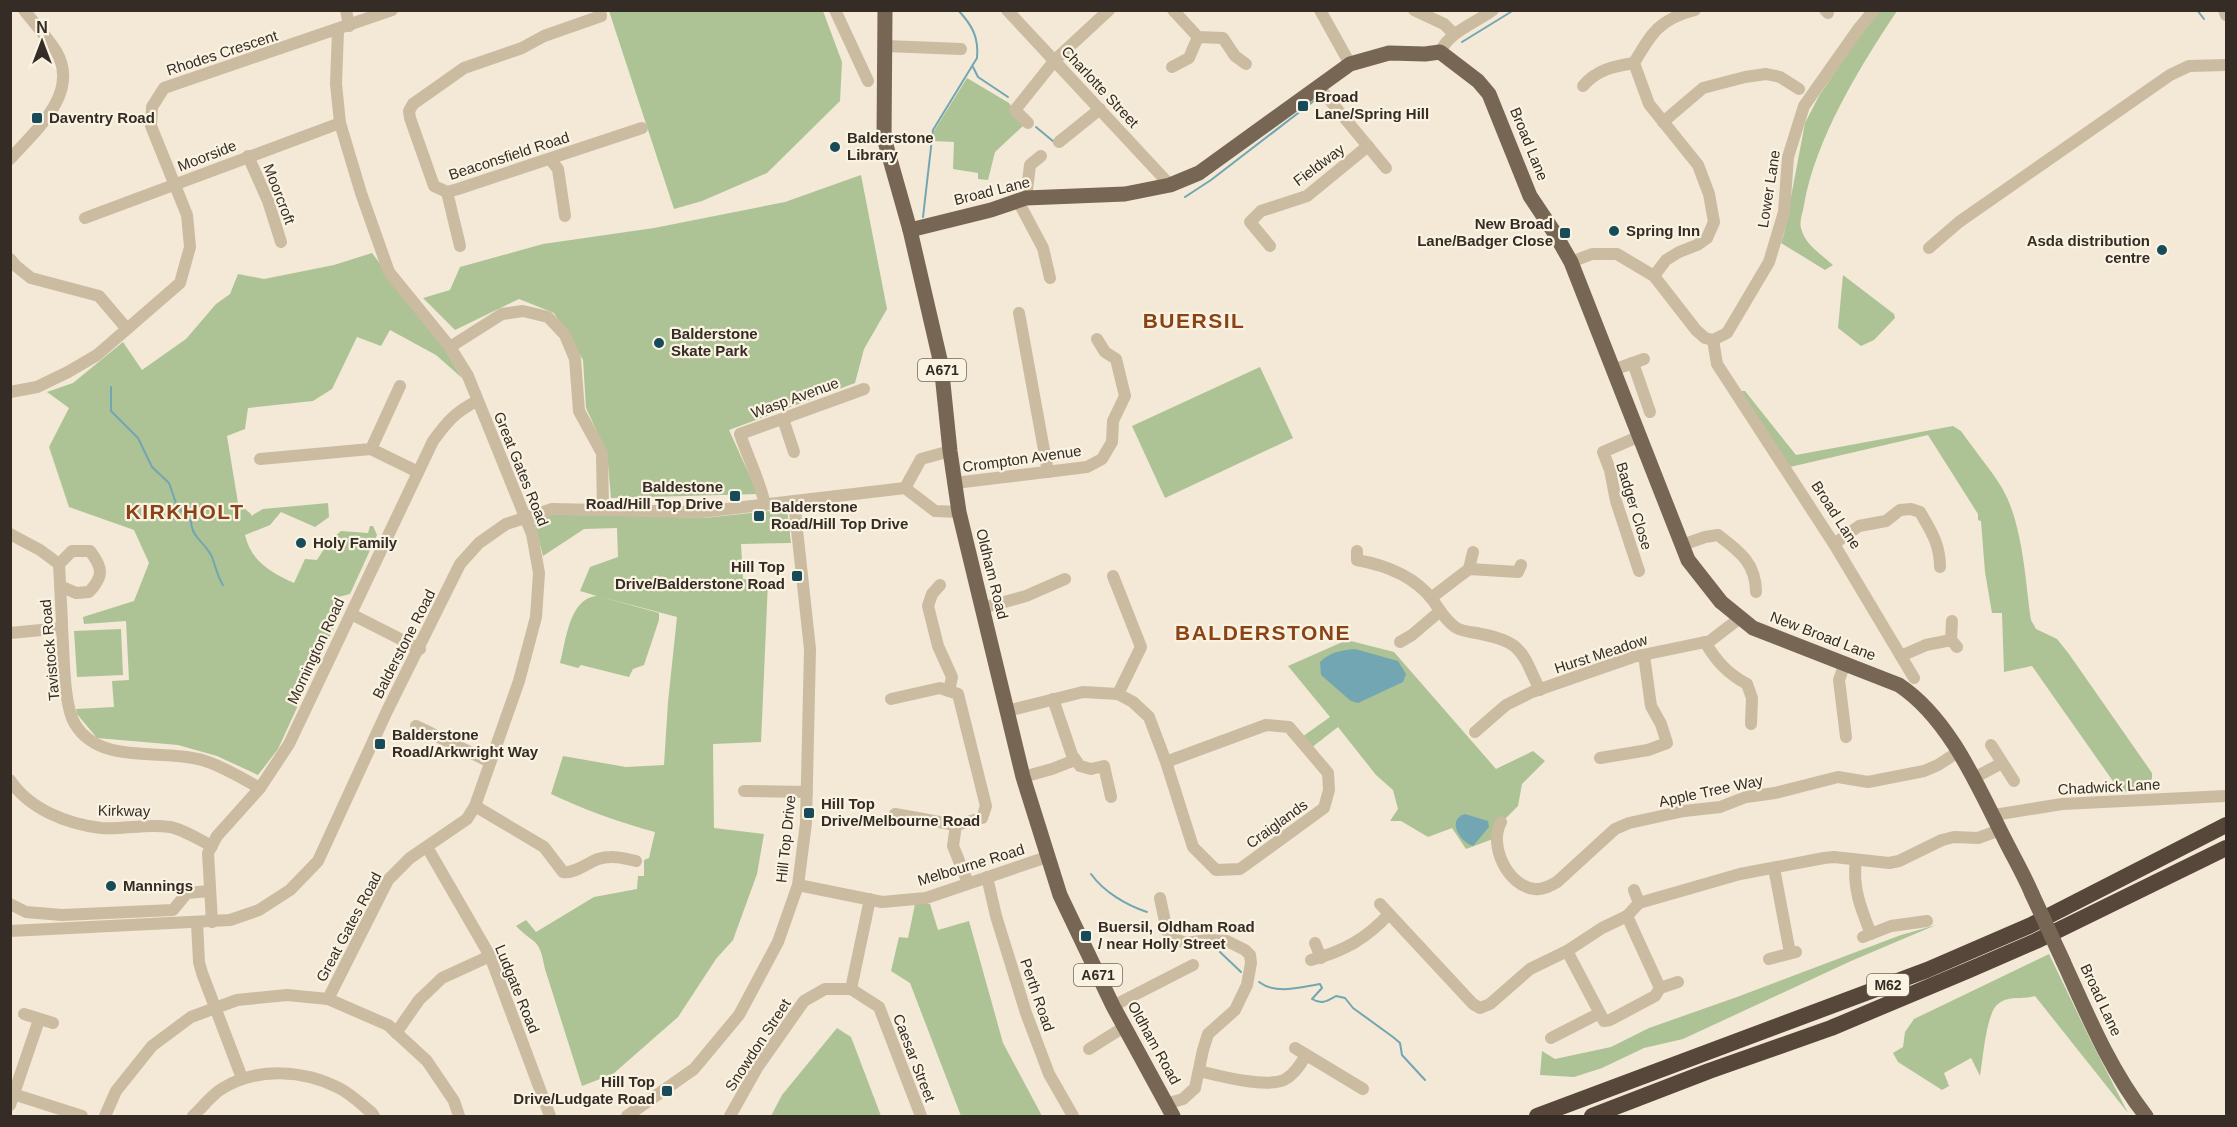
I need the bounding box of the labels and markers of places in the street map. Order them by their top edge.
place label: Broad Lane/Spring Hill [1315,88,1429,122]
marker: Broad Lane/Spring Hill [1296,99,1310,113]
place label: Daventry Road [49,109,155,126]
marker: Daventry Road [30,111,44,125]
place label: Balderstone Library [847,129,934,163]
marker: Balderstone Library [828,140,842,154]
place label: New Broad Lane/Badger Close [1417,215,1553,249]
place label: Spring Inn [1626,222,1700,239]
marker: Spring Inn [1607,224,1621,238]
marker: New Broad Lane/Badger Close [1558,226,1572,240]
place label: Asda distribution centre [2027,232,2150,266]
marker: Asda distribution centre [2155,243,2169,257]
place label: Balderstone Skate Park [671,325,758,359]
marker: Balderstone Skate Park [652,336,666,350]
place label: Baldestone Road/Hill Top Drive [586,478,723,512]
marker: Baldestone Road/Hill Top Drive [728,489,742,503]
place label: Balderstone Road/Hill Top Drive [771,498,908,532]
marker: Balderstone Road/Hill Top Drive [752,509,766,523]
place label: Holy Family [313,534,398,551]
marker: Holy Family [294,536,308,550]
place label: Hill Top Drive/Balderstone Road [615,558,785,592]
marker: Hill Top Drive/Balderstone Road [790,569,804,583]
place label: Balderstone Road/Arkwright Way [392,726,539,760]
marker: Balderstone Road/Arkwright Way [373,737,387,751]
place label: Hill Top Drive/Melbourne Road [821,795,980,829]
marker: Hill Top Drive/Melbourne Road [802,806,816,820]
place label: Mannings [123,877,193,894]
marker: Mannings [104,879,118,893]
place label: Buersil, Oldham Road / near Holly Street [1098,918,1255,952]
marker: Buersil, Oldham Road / near Holly Street [1079,929,1093,943]
place label: Hill Top Drive/Ludgate Road [513,1073,655,1107]
marker: Hill Top Drive/Ludgate Road [660,1084,674,1098]

